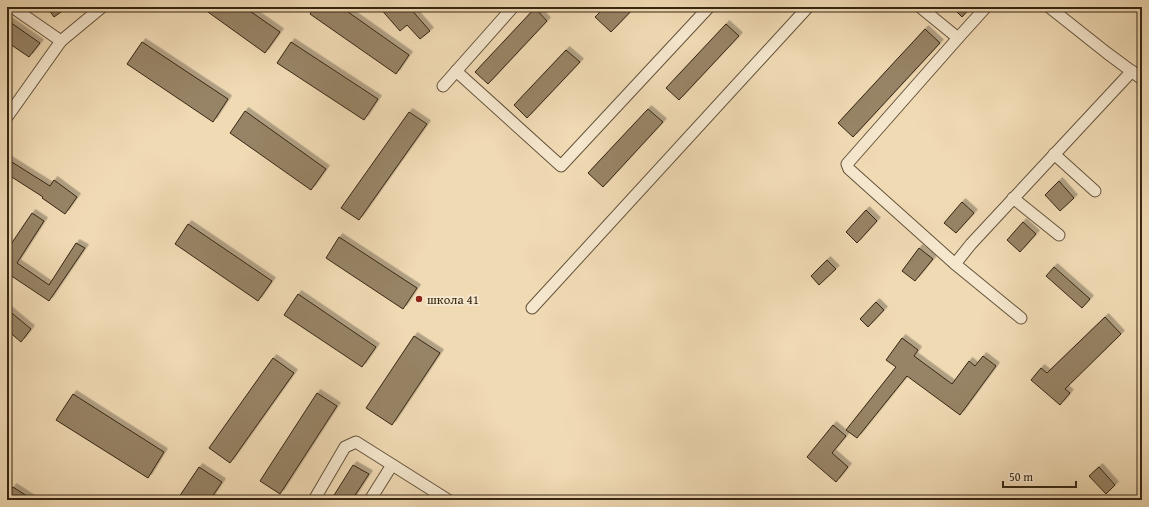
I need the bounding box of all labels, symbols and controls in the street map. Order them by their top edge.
place label: школа 41 [427,290,479,309]
marker: школа 41 [414,294,424,304]
scale bar [1003,463,1076,489]
text: 50 m [1009,468,1033,485]

